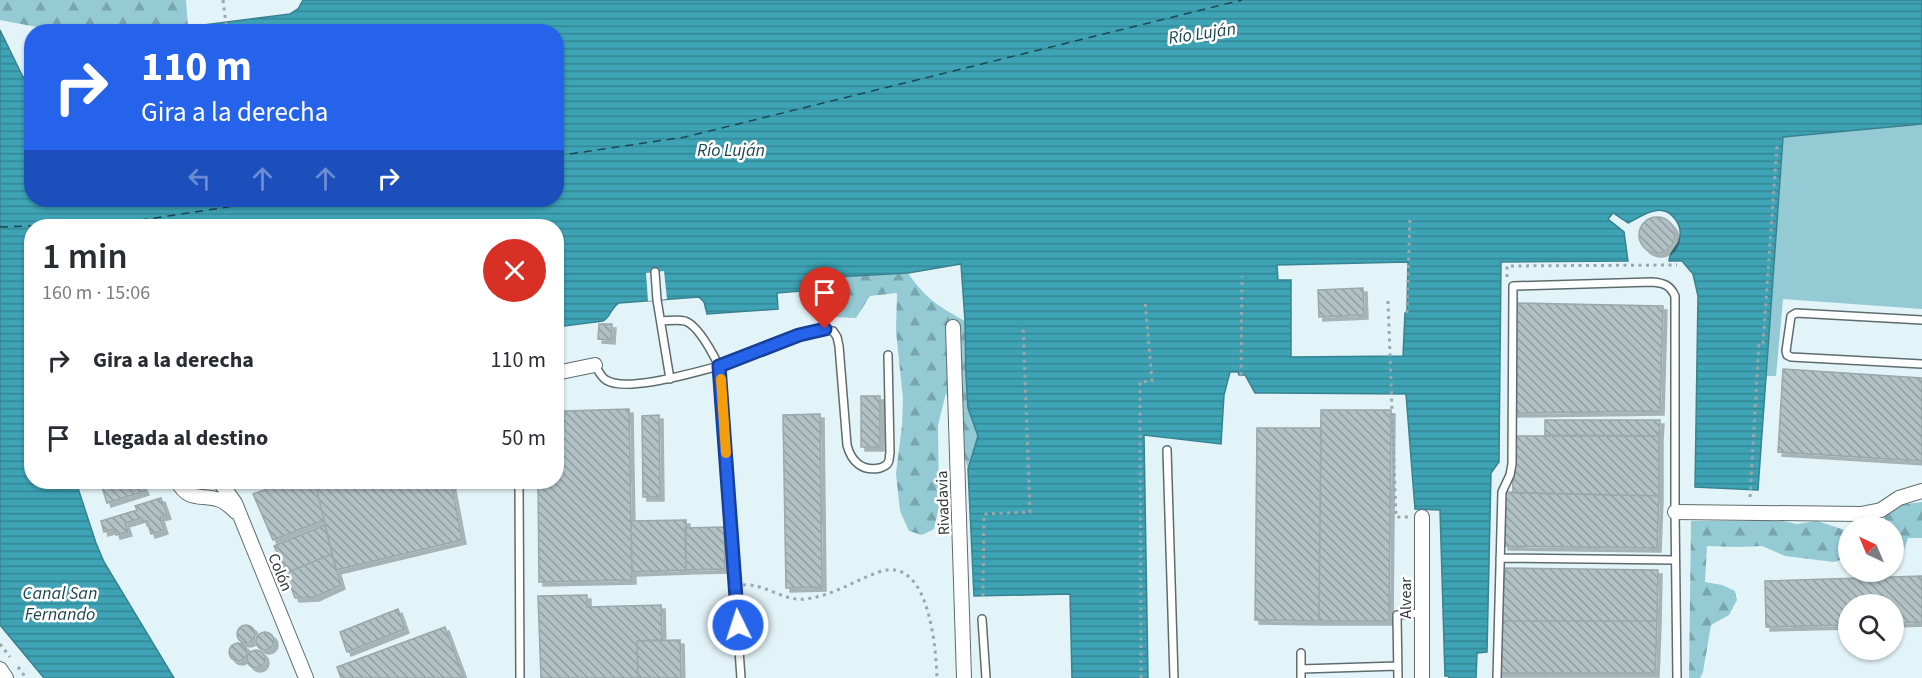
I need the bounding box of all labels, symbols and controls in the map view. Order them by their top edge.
water label: Río Luján [1167,16,1238,51]
text: 110 m [141,37,252,97]
icon: right [42,48,120,126]
text: Gira a la derecha [141,93,328,132]
water label: Río Luján [697,138,765,163]
icon: left [183,162,216,195]
icon: ahead [246,162,279,195]
icon: ahead [309,162,342,195]
icon: right [372,162,405,195]
text: 1 min [42,231,128,282]
button: close [483,239,546,302]
pin [799,267,850,329]
icon: arrive [808,276,841,309]
text: 160 m · 15:06 [42,279,150,307]
icon: right [42,344,75,377]
text: Gira a la derecha [93,344,254,376]
text: 110 m [491,344,546,376]
icon: arrive [42,422,75,455]
text: Llegada al destino [93,422,268,454]
text: 50 m [501,422,546,454]
street label: Rivadavia [931,470,955,536]
north arrow [1838,516,1904,582]
map controls [1838,516,1904,660]
street label: Colón [263,550,298,595]
street label: Alvear [1395,577,1417,619]
water label: Canal San Fernando [23,581,97,627]
position arrow [706,593,770,657]
button: search [1838,594,1904,660]

